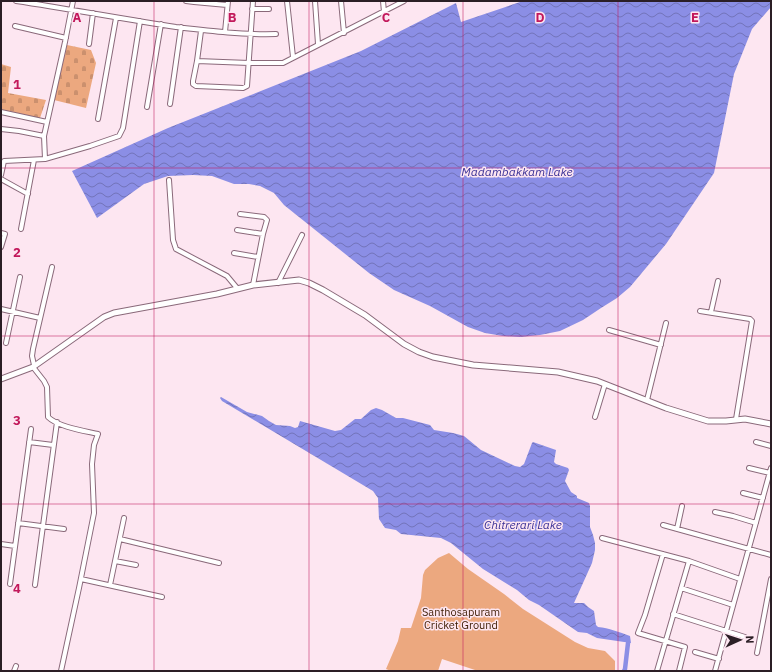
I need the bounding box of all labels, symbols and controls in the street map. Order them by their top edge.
text: A [73,9,82,26]
text: B [228,9,237,26]
text: C [382,9,391,26]
text: D [535,9,545,26]
text: E [691,9,699,26]
text: 1 [13,76,21,93]
water label: Madambakkam Lake [461,164,573,179]
text: 2 [13,244,21,261]
text: 3 [13,412,21,429]
water label: Chitrerari Lake [484,517,562,532]
text: 4 [13,580,21,597]
park label: Santhosapuram Cricket Ground [422,605,500,632]
north arrow [720,620,760,660]
text: N [743,635,757,644]

